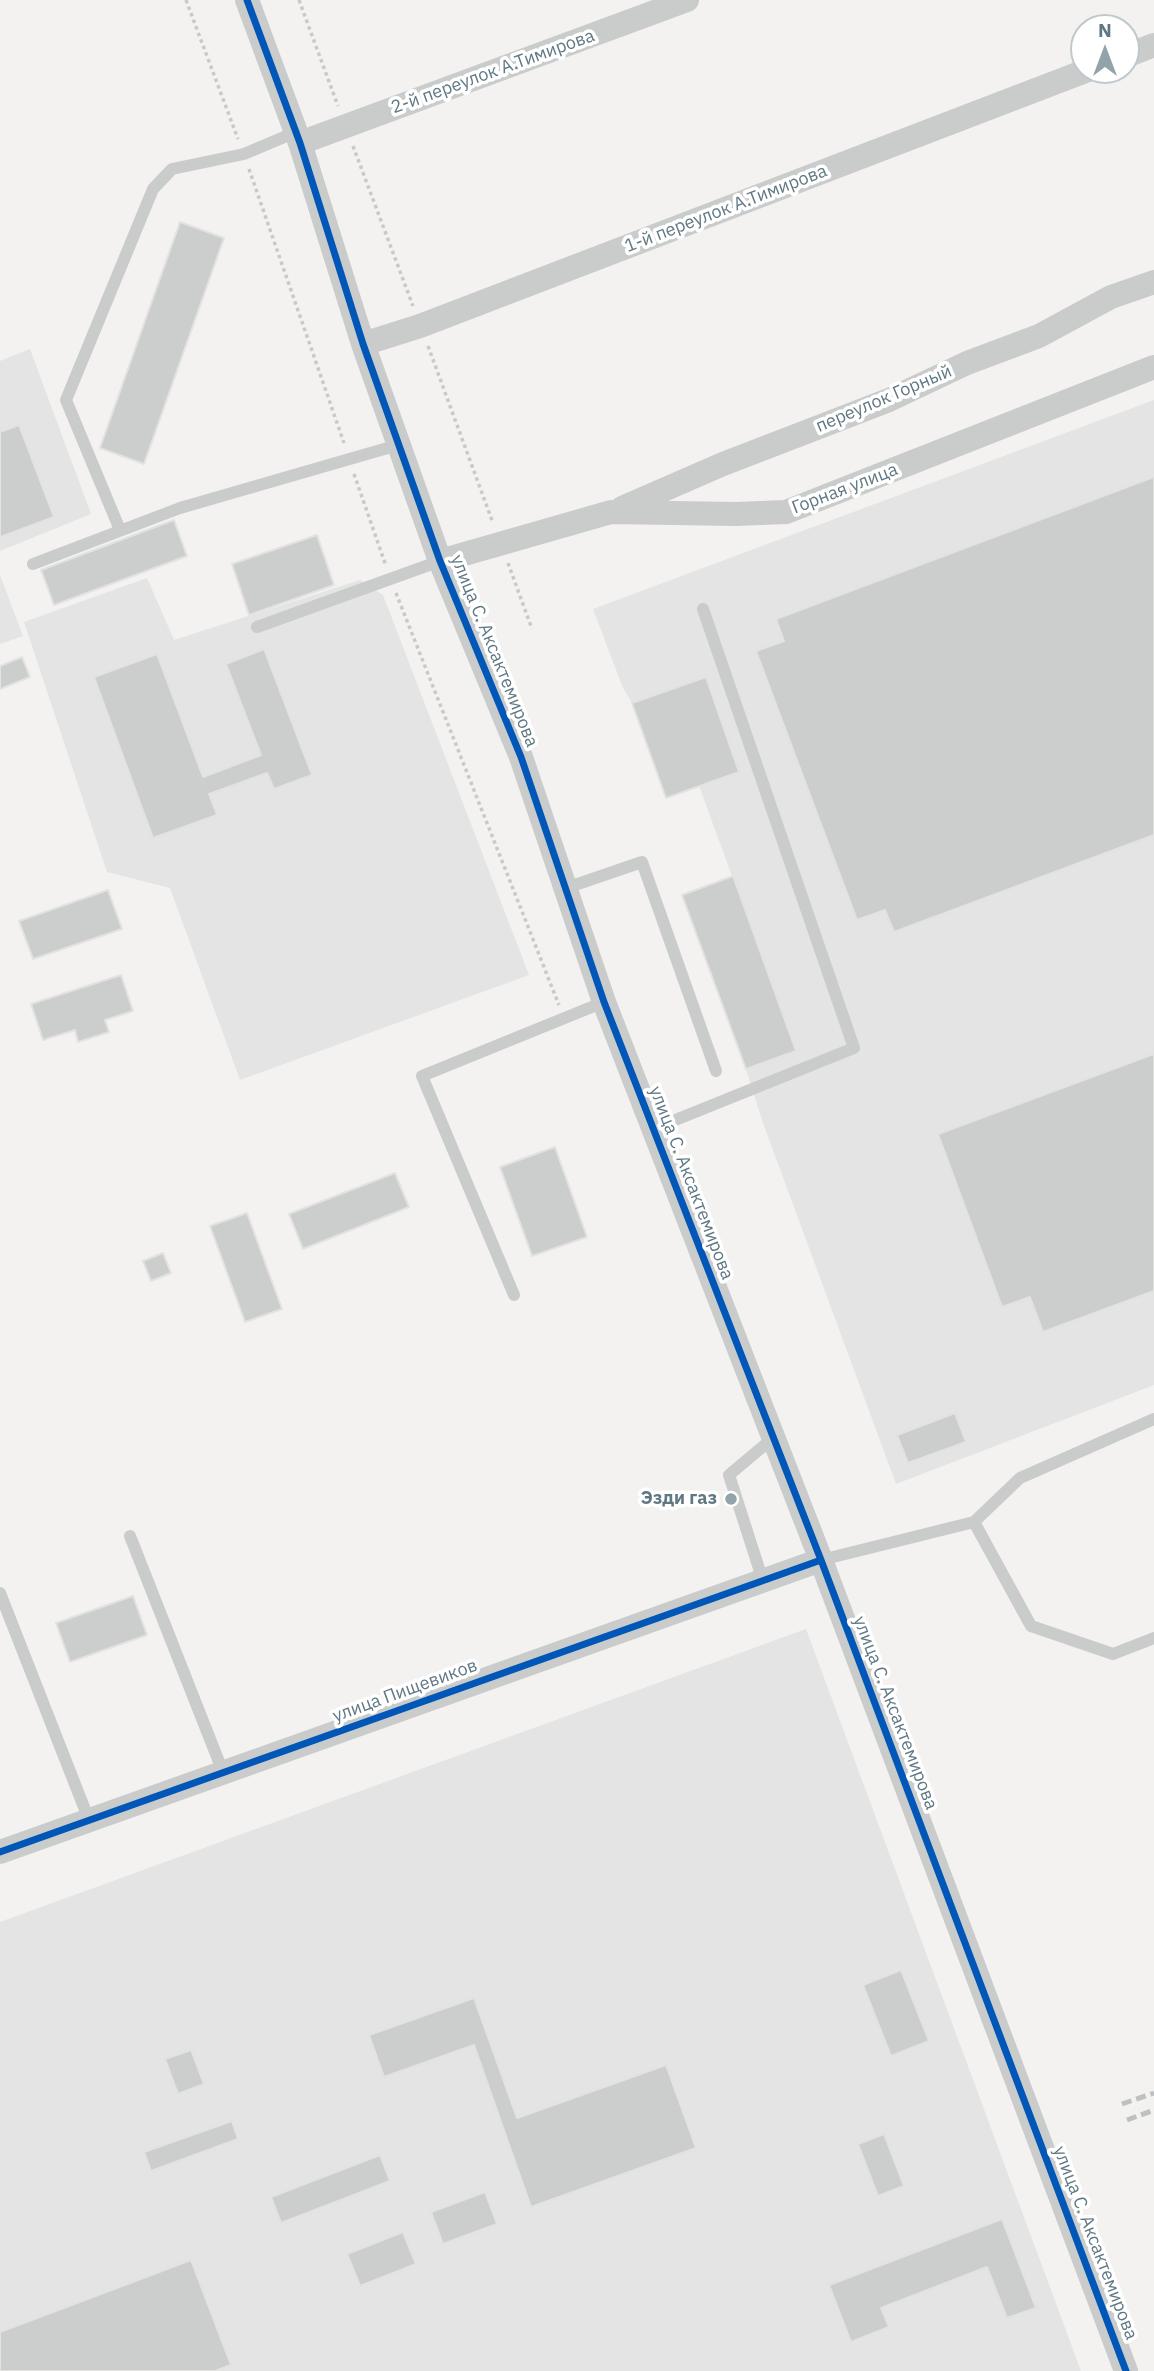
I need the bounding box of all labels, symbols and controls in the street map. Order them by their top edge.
north arrow [1070,14,1140,84]
text: N [1098,18,1112,42]
street label: 2-й переулок А.Тимирова [388,25,598,119]
street label: 1-й переулок А.Тимирова [622,160,830,258]
street label: переулок Горный [813,361,955,437]
street label: Горная улица [789,459,901,519]
street label: улица С. Аксактемирова [446,552,542,750]
street label: улица С. Аксактемирова [644,1083,738,1283]
place label: Эзди газ [641,1488,717,1510]
marker: Эзди газ [723,1491,739,1507]
street label: улица С. Аксактемирова [848,1613,942,1813]
street label: улица Пищевиков [330,1655,480,1727]
street label: улица С. Аксактемирова [1048,2143,1142,2343]

